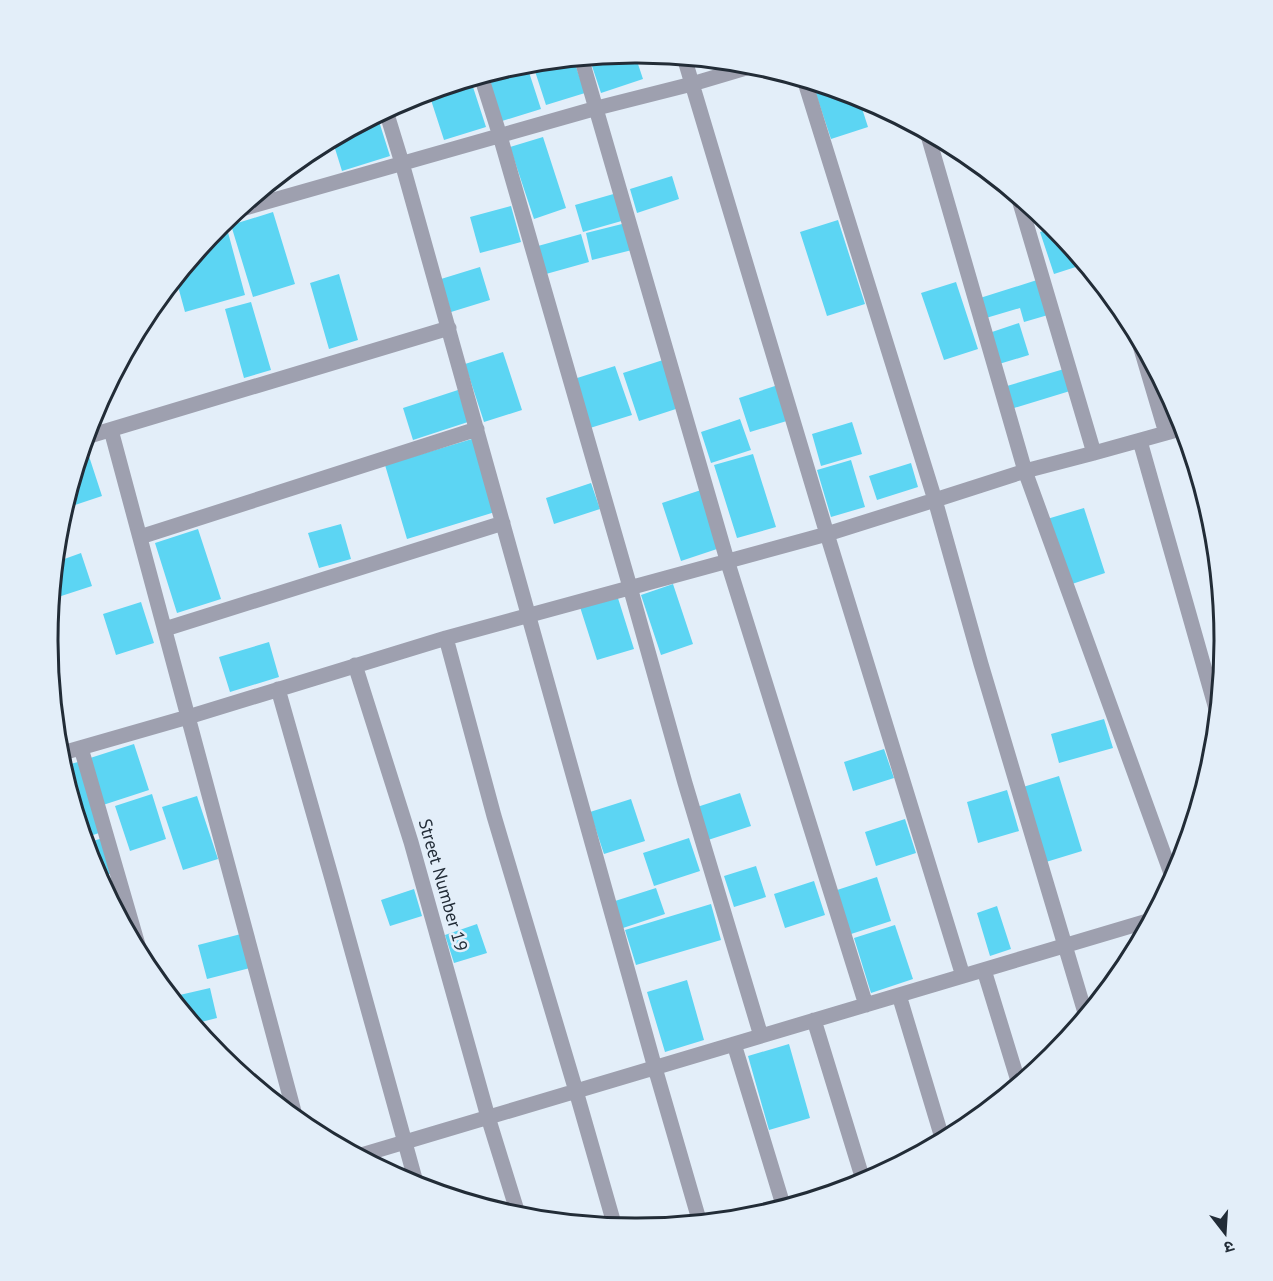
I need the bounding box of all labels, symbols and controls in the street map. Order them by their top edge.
street label: Street Number 19 [414,816,473,954]
north arrow [1195,1203,1255,1263]
text: उ [1221,1236,1237,1258]

